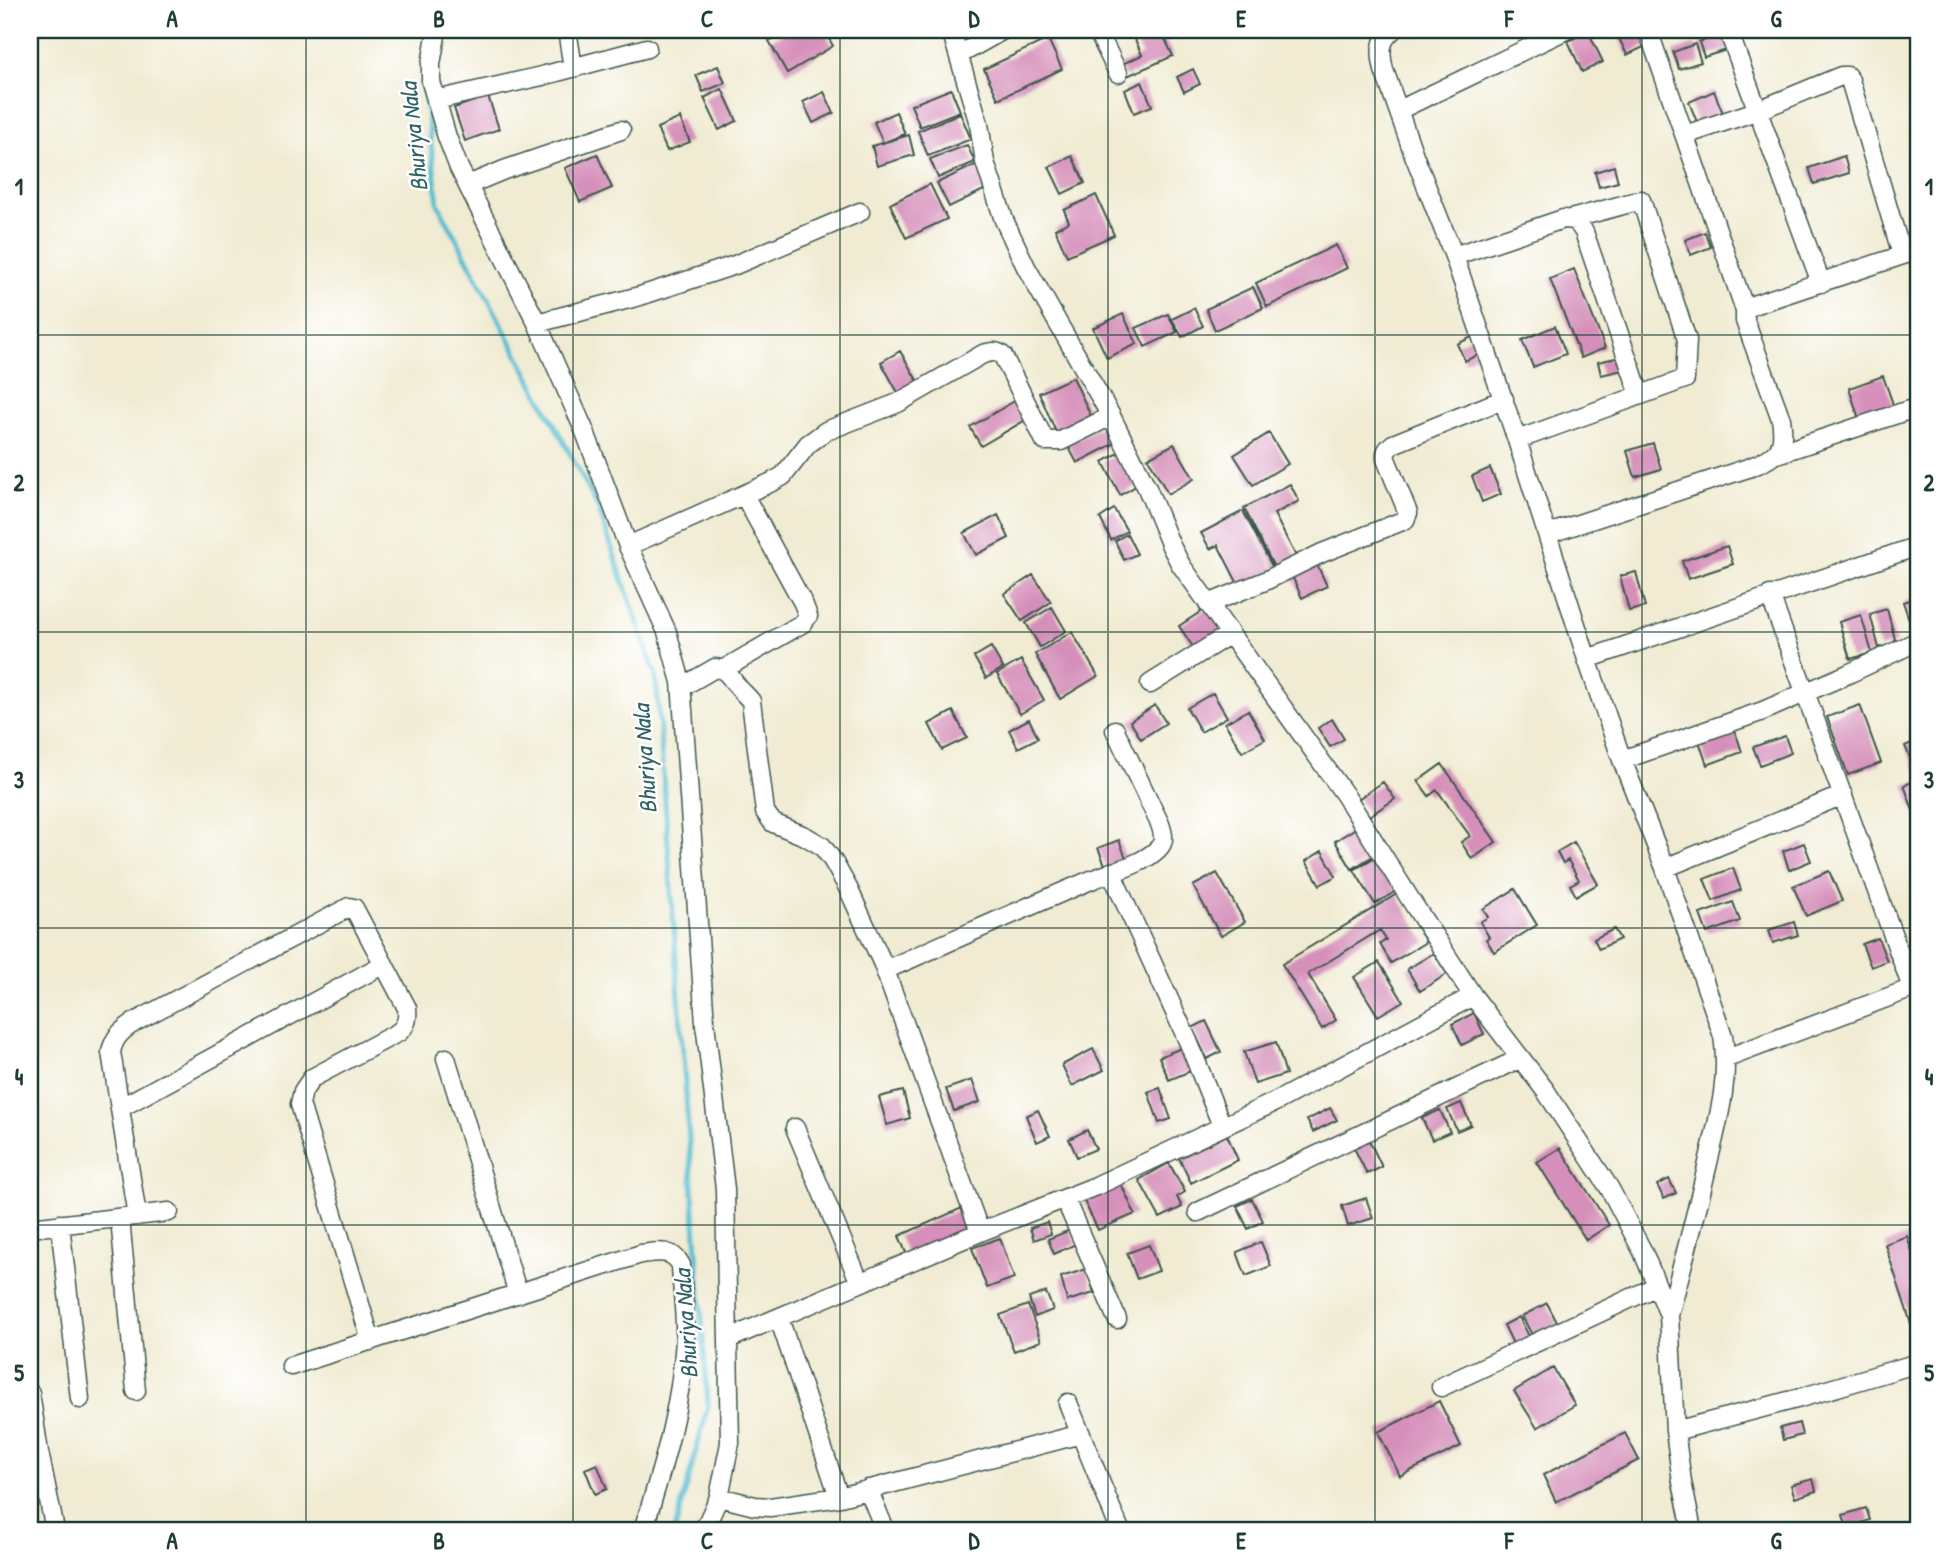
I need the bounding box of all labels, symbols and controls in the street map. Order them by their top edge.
text: A [166,3,178,34]
text: B [433,3,445,34]
text: C [701,3,713,34]
text: D [969,3,981,34]
text: E [1236,3,1247,34]
text: F [1504,3,1515,34]
text: G [1770,3,1782,34]
water label: Bhuriya Nala [391,78,436,193]
text: 1 [15,171,23,202]
text: 1 [1925,171,1933,202]
text: 2 [14,467,25,498]
text: 2 [1924,467,1935,498]
water label: Bhuriya Nala [624,701,665,815]
text: 3 [14,764,24,795]
text: 3 [1924,764,1934,795]
text: 4 [15,1061,24,1092]
text: 4 [1925,1061,1934,1092]
water label: Bhuriya Nala [665,1266,706,1380]
text: 5 [14,1357,24,1388]
text: 5 [1924,1357,1934,1388]
text: A [166,1525,178,1556]
text: B [433,1525,445,1556]
text: C [701,1525,713,1556]
text: D [969,1525,981,1556]
text: E [1236,1525,1247,1556]
text: F [1504,1525,1515,1556]
text: G [1770,1525,1782,1556]

